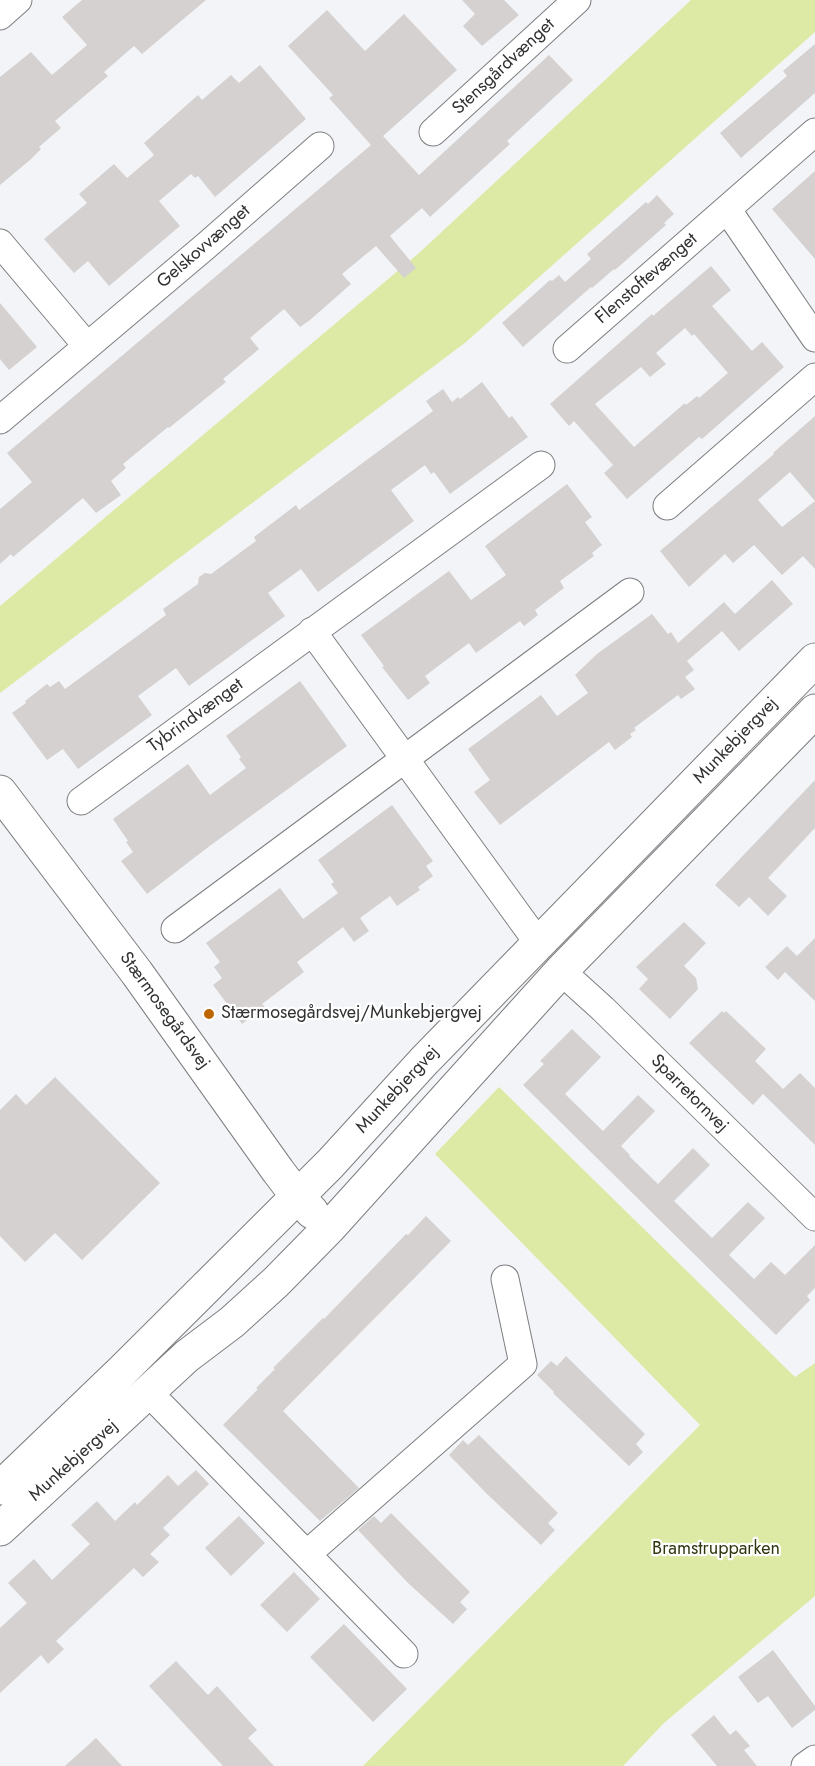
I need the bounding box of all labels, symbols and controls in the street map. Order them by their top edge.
street label: Stensgårdvænget [448,14,560,120]
street label: Gelskovvænget [153,201,255,293]
street label: Flenstoftevænget [592,229,702,329]
street label: Tybrindvænget [144,674,248,758]
street label: Munkebjergvej [689,693,783,789]
street label: Stærmosegårdsvej [114,948,214,1074]
place label: Stærmosegårdsvej/Munkebjergvej [221,1003,482,1025]
marker: Stærmosegårdsvej/Munkebjergvej [202,1007,216,1021]
street label: Munkebjergvej [352,1042,444,1138]
street label: Sparretornvej [646,1051,732,1137]
street label: Munkebjergvej [25,1415,123,1507]
park label: Bramstrupparken [652,1539,780,1561]

